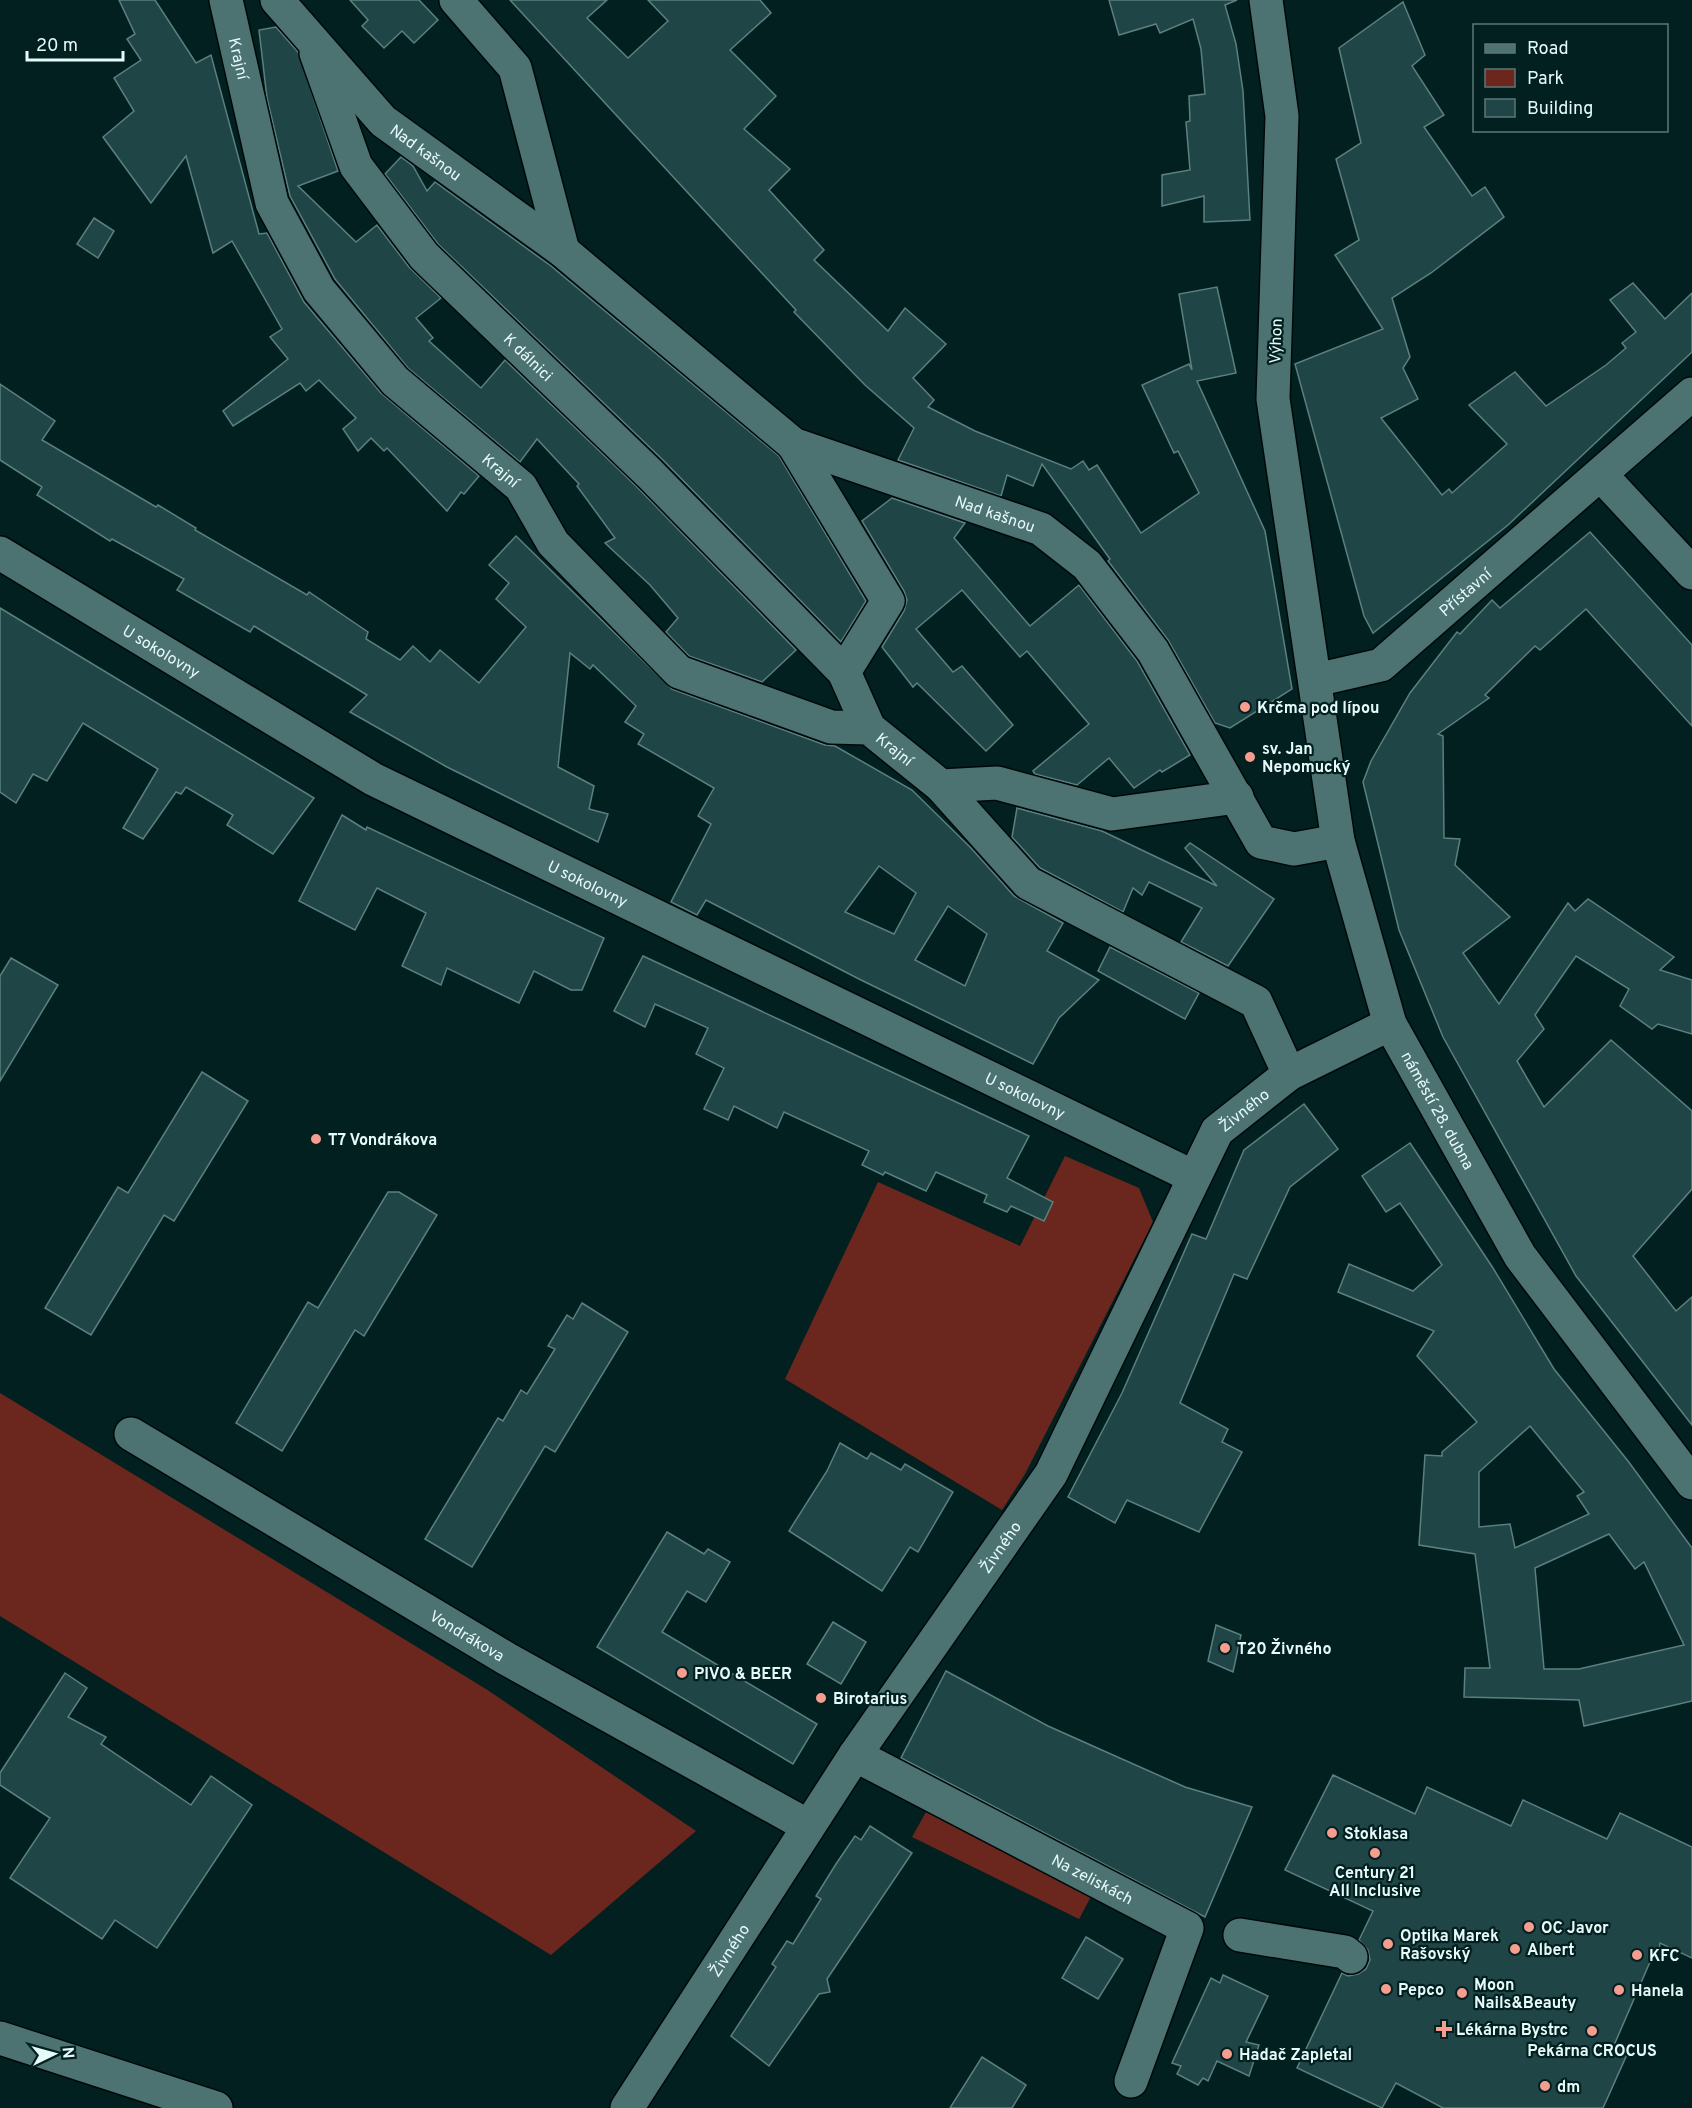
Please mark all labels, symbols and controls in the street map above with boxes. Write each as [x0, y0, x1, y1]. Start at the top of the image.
scale bar [27, 24, 123, 62]
legend [1473, 24, 1668, 132]
text: 20 m [36, 35, 78, 58]
street label: Krajní [223, 36, 252, 84]
text: Road [1527, 38, 1569, 61]
text: Park [1527, 68, 1564, 91]
text: Building [1527, 98, 1593, 121]
street label: Nad kašnou [385, 121, 465, 186]
street label: Výhon [1266, 318, 1288, 364]
street label: K dálnici [498, 330, 556, 387]
street label: Krajní [477, 450, 524, 494]
street label: Nad kašnou [952, 492, 1037, 538]
street label: Přístavní [1436, 564, 1498, 622]
street label: U sokolovny [118, 622, 203, 684]
place label: Krčma pod lípou [1257, 699, 1379, 719]
marker: Krčma pod lípou [1238, 700, 1252, 714]
street label: Krajní [871, 729, 918, 773]
place label: sv. Jan Nepomucký [1262, 740, 1351, 778]
marker: sv. Jan Nepomucký [1243, 750, 1257, 764]
street label: U sokolovny [544, 857, 631, 913]
street label: náměstí 28. dubna [1395, 1048, 1478, 1174]
street label: U sokolovny [981, 1069, 1068, 1125]
street label: Živného [1214, 1085, 1274, 1138]
place label: T7 Vondrákova [328, 1131, 437, 1151]
marker: T7 Vondrákova [309, 1132, 323, 1146]
street label: Živného [975, 1518, 1027, 1578]
street label: Vondrákova [425, 1607, 507, 1667]
place label: T20 Živného [1237, 1638, 1332, 1660]
marker: T20 Živného [1218, 1641, 1232, 1655]
place label: PIVO & BEER [694, 1665, 792, 1685]
marker: PIVO & BEER [675, 1666, 689, 1680]
place label: Birotarius [833, 1690, 908, 1710]
marker: Birotarius [814, 1691, 828, 1705]
place label: Stoklasa [1344, 1825, 1408, 1845]
marker: Stoklasa [1325, 1826, 1339, 1840]
marker: Century 21 All Inclusive [1368, 1846, 1382, 1860]
street label: Na zeliskách [1048, 1851, 1136, 1910]
place label: Century 21 All Inclusive [1329, 1864, 1421, 1902]
place label: OC Javor [1541, 1919, 1609, 1939]
marker: OC Javor [1522, 1920, 1536, 1934]
street label: Živného [705, 1921, 755, 1981]
place label: Optika Marek Rašovský [1400, 1927, 1499, 1965]
marker: Optika Marek Rašovský [1381, 1937, 1395, 1951]
place label: Albert [1527, 1941, 1574, 1961]
marker: Albert [1508, 1942, 1522, 1956]
place label: KFC [1649, 1947, 1679, 1967]
marker: KFC [1630, 1948, 1644, 1962]
place label: Moon Nails&Beauty [1474, 1976, 1576, 2014]
place label: Pepco [1398, 1981, 1444, 2001]
marker: Pepco [1379, 1982, 1393, 1996]
place label: Hanela [1631, 1982, 1684, 2002]
marker: Hanela [1612, 1983, 1626, 1997]
marker: Moon Nails&Beauty [1455, 1986, 1469, 2000]
place label: Lékárna Bystrc [1456, 2021, 1568, 2041]
marker: Lékárna Bystrc [1437, 2022, 1451, 2036]
north arrow [24, 2024, 84, 2084]
marker: Pekárna CROCUS [1585, 2024, 1599, 2038]
place label: Pekárna CROCUS [1527, 2042, 1657, 2062]
text: N [56, 2046, 77, 2059]
place label: Hadač Zapletal [1239, 2046, 1352, 2066]
marker: Hadač Zapletal [1220, 2047, 1234, 2061]
place label: dm [1557, 2078, 1580, 2098]
marker: dm [1538, 2079, 1552, 2093]

